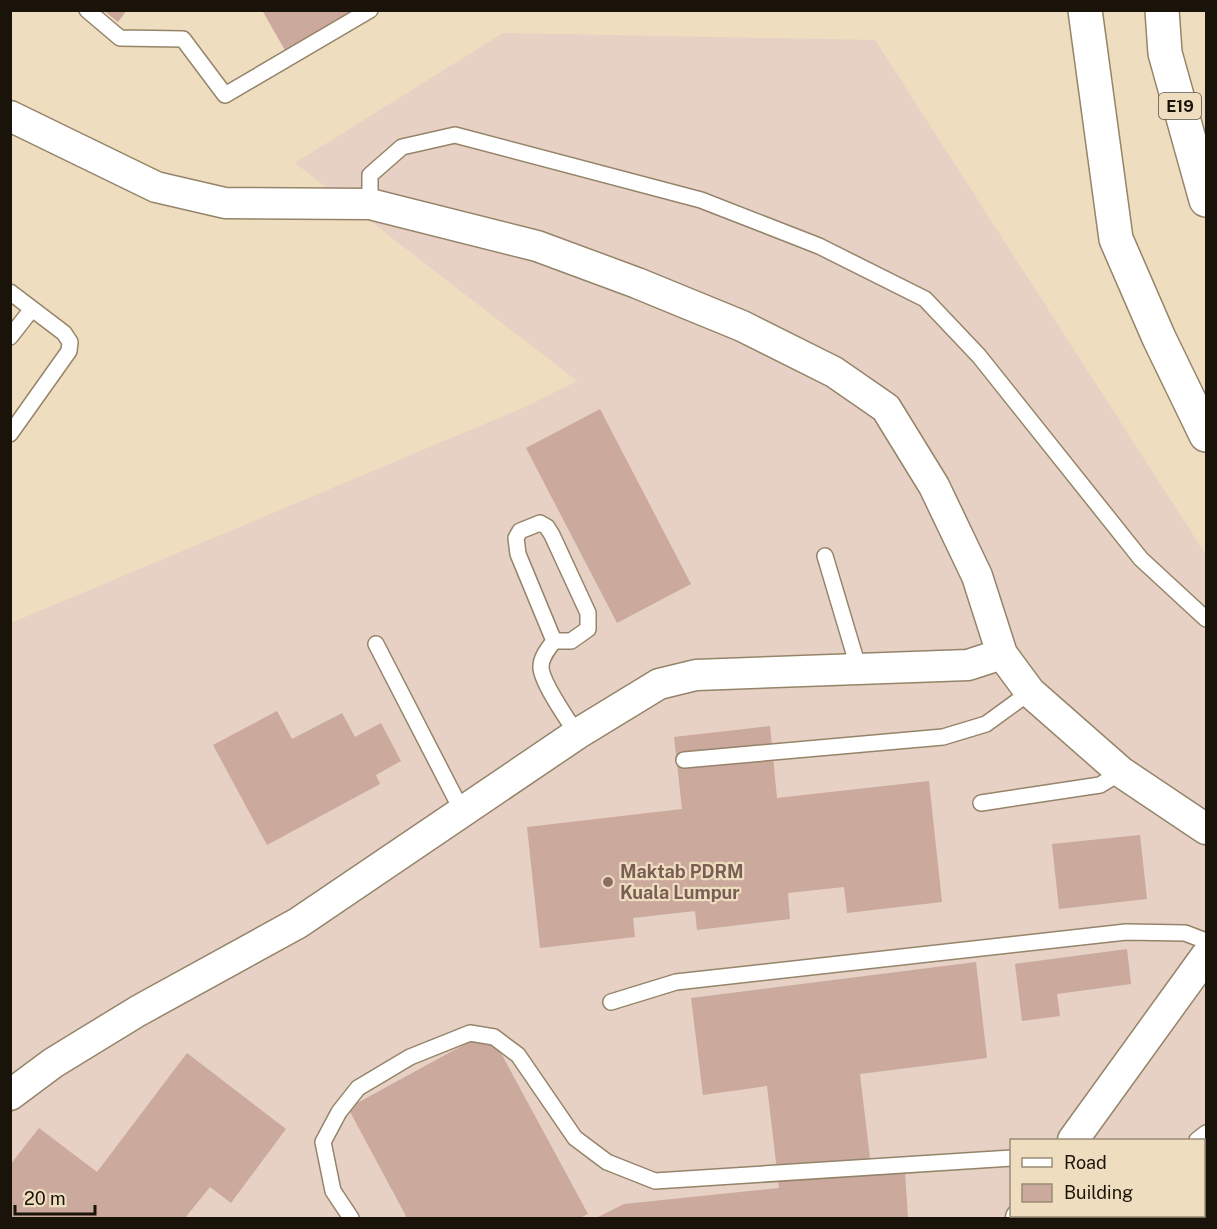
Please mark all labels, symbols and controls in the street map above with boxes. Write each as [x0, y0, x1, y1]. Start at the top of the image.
road number: E19 [1159, 93, 1201, 119]
place label: Maktab PDRM Kuala Lumpur [620, 861, 744, 903]
marker: Maktab PDRM Kuala Lumpur [601, 875, 615, 889]
legend [1010, 1139, 1205, 1217]
text: Road [1064, 1152, 1107, 1173]
scale bar [15, 1178, 94, 1216]
text: Building [1064, 1182, 1133, 1203]
text: 20 m [24, 1188, 66, 1209]

